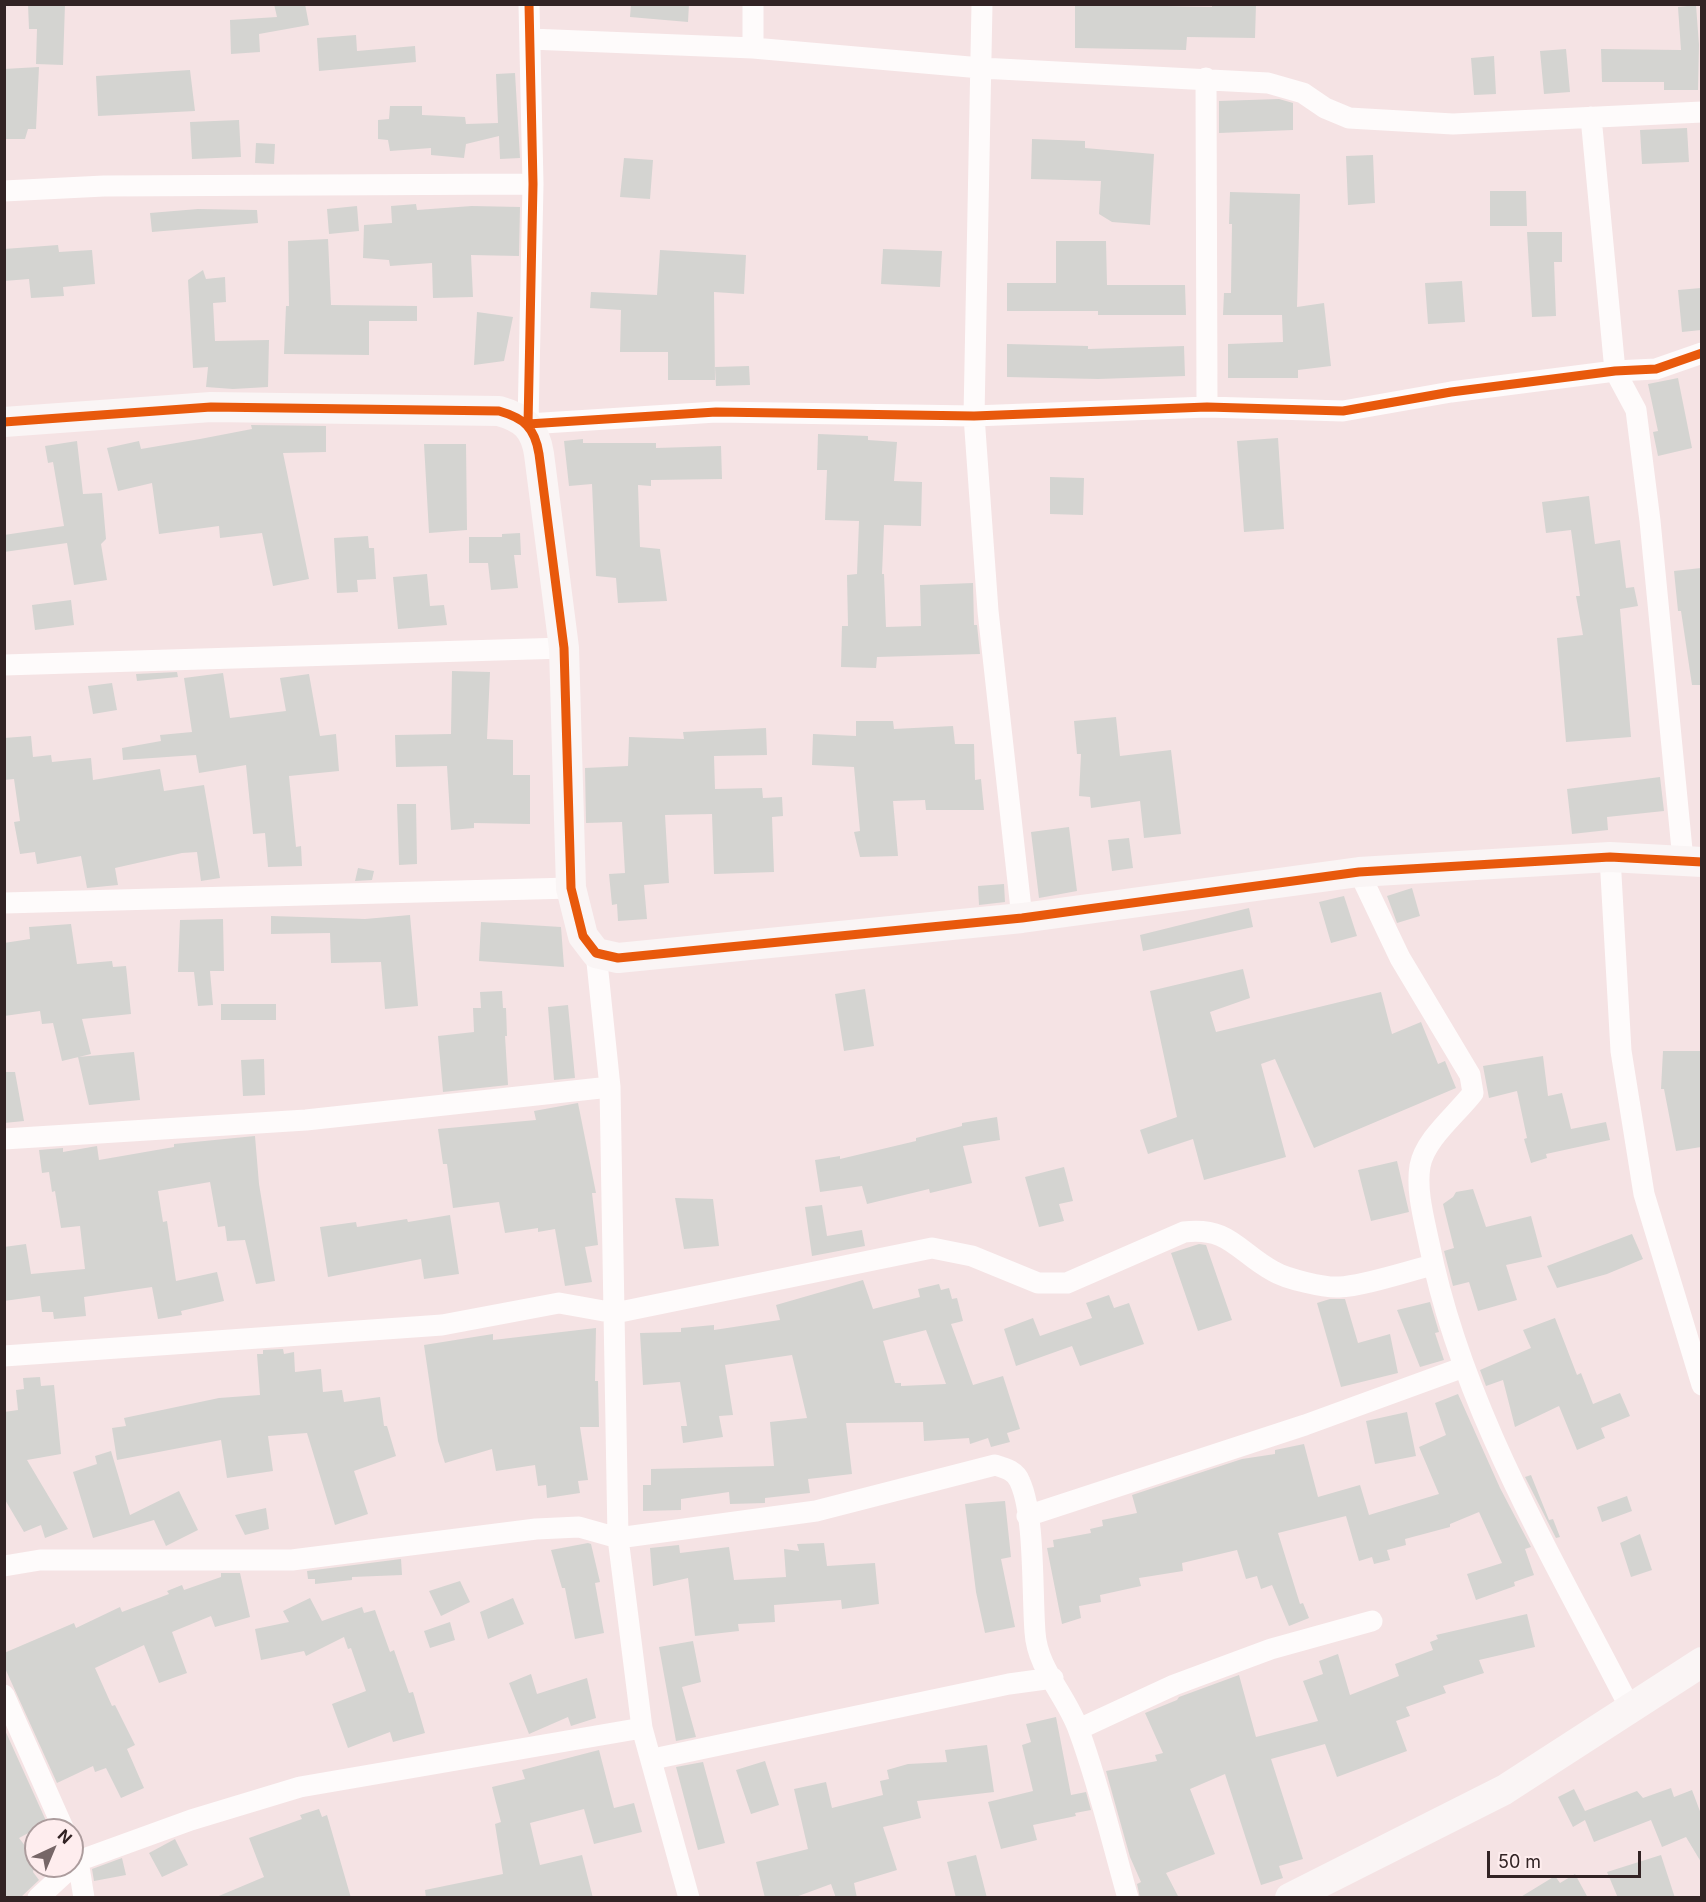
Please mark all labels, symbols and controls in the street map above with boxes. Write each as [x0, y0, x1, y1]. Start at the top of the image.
north arrow [24, 1818, 84, 1878]
text: N [54, 1825, 76, 1848]
scale bar [1490, 1839, 1644, 1877]
text: 50 m [1498, 1851, 1541, 1872]

